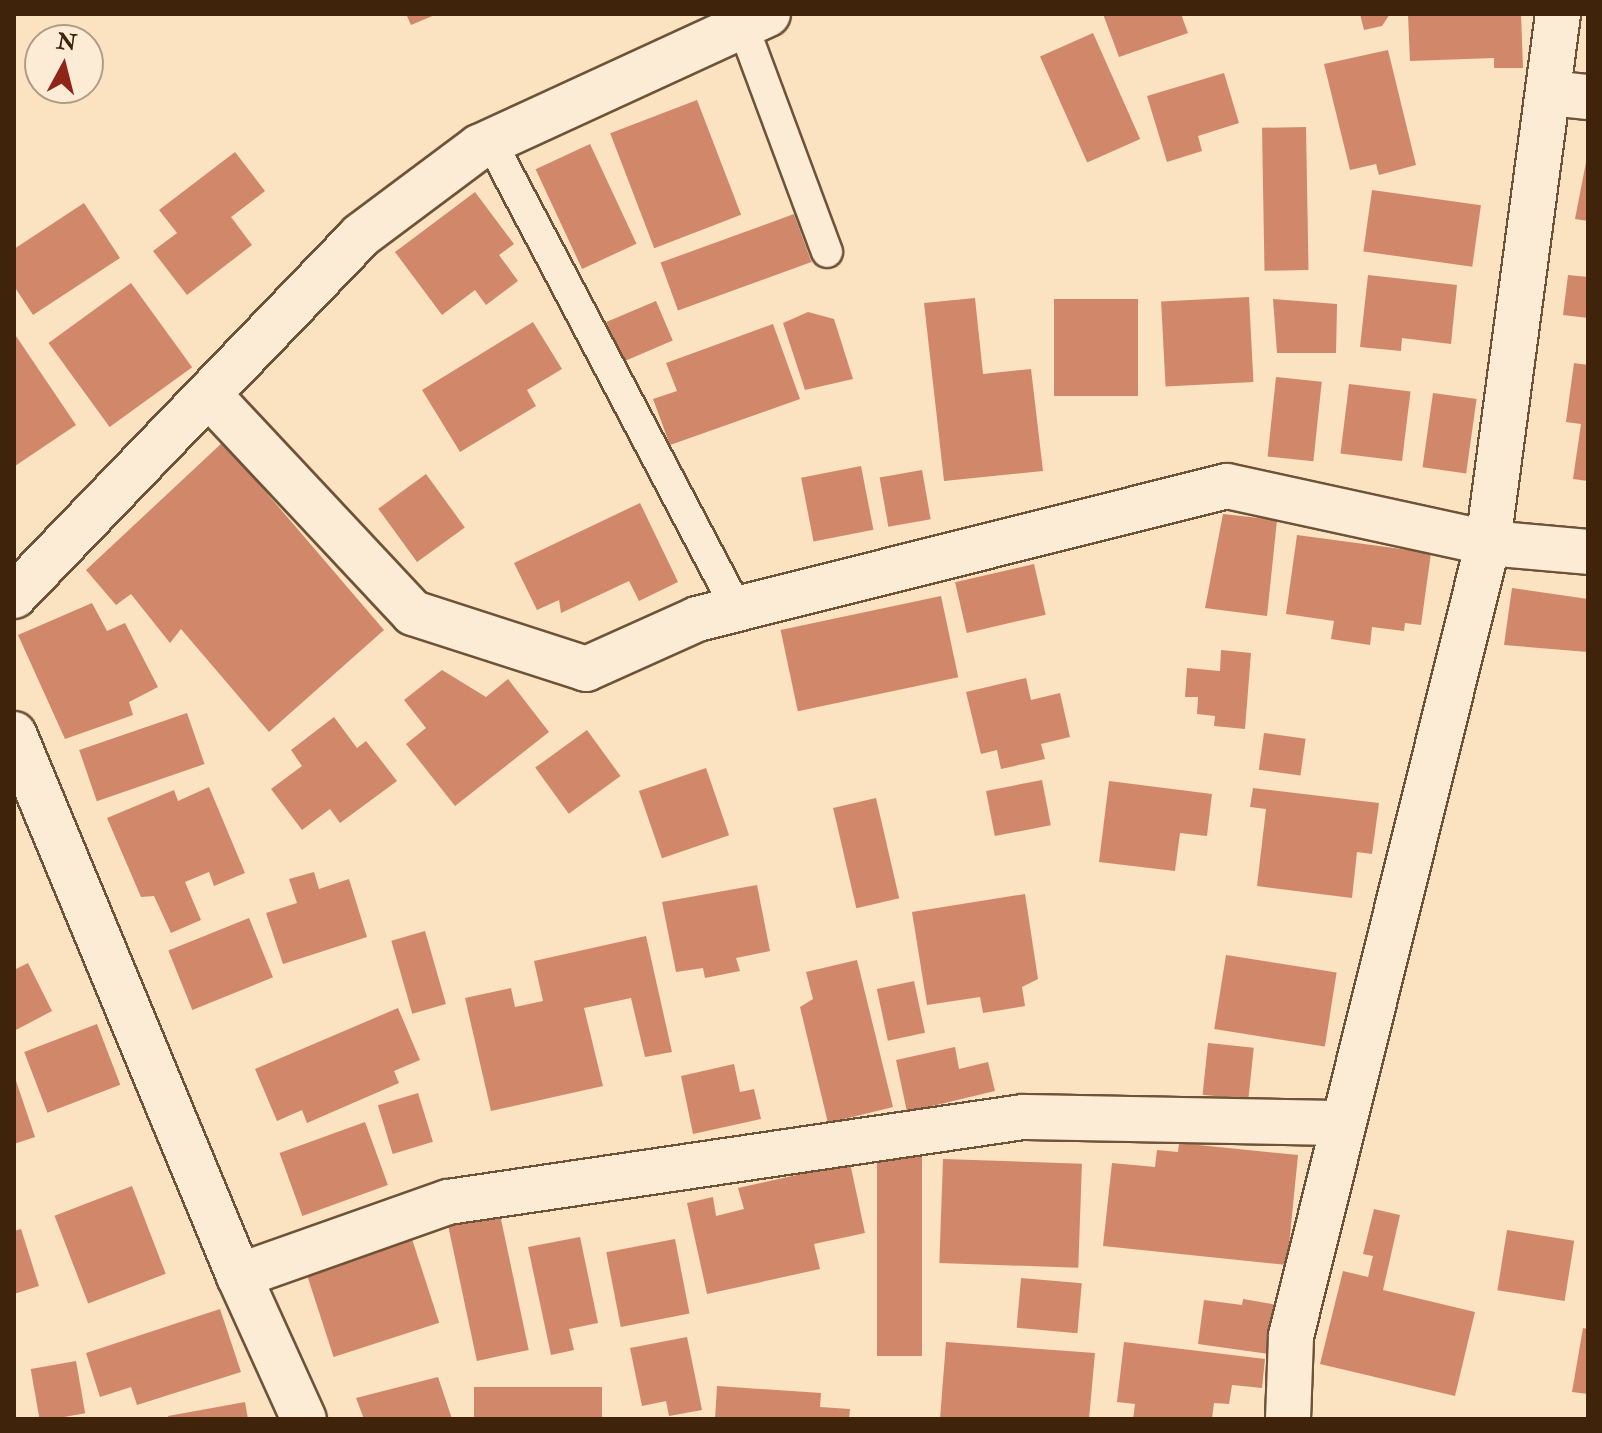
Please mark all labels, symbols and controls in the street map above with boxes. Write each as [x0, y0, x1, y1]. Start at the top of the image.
north arrow [24, 24, 104, 104]
text: N [55, 27, 78, 57]

